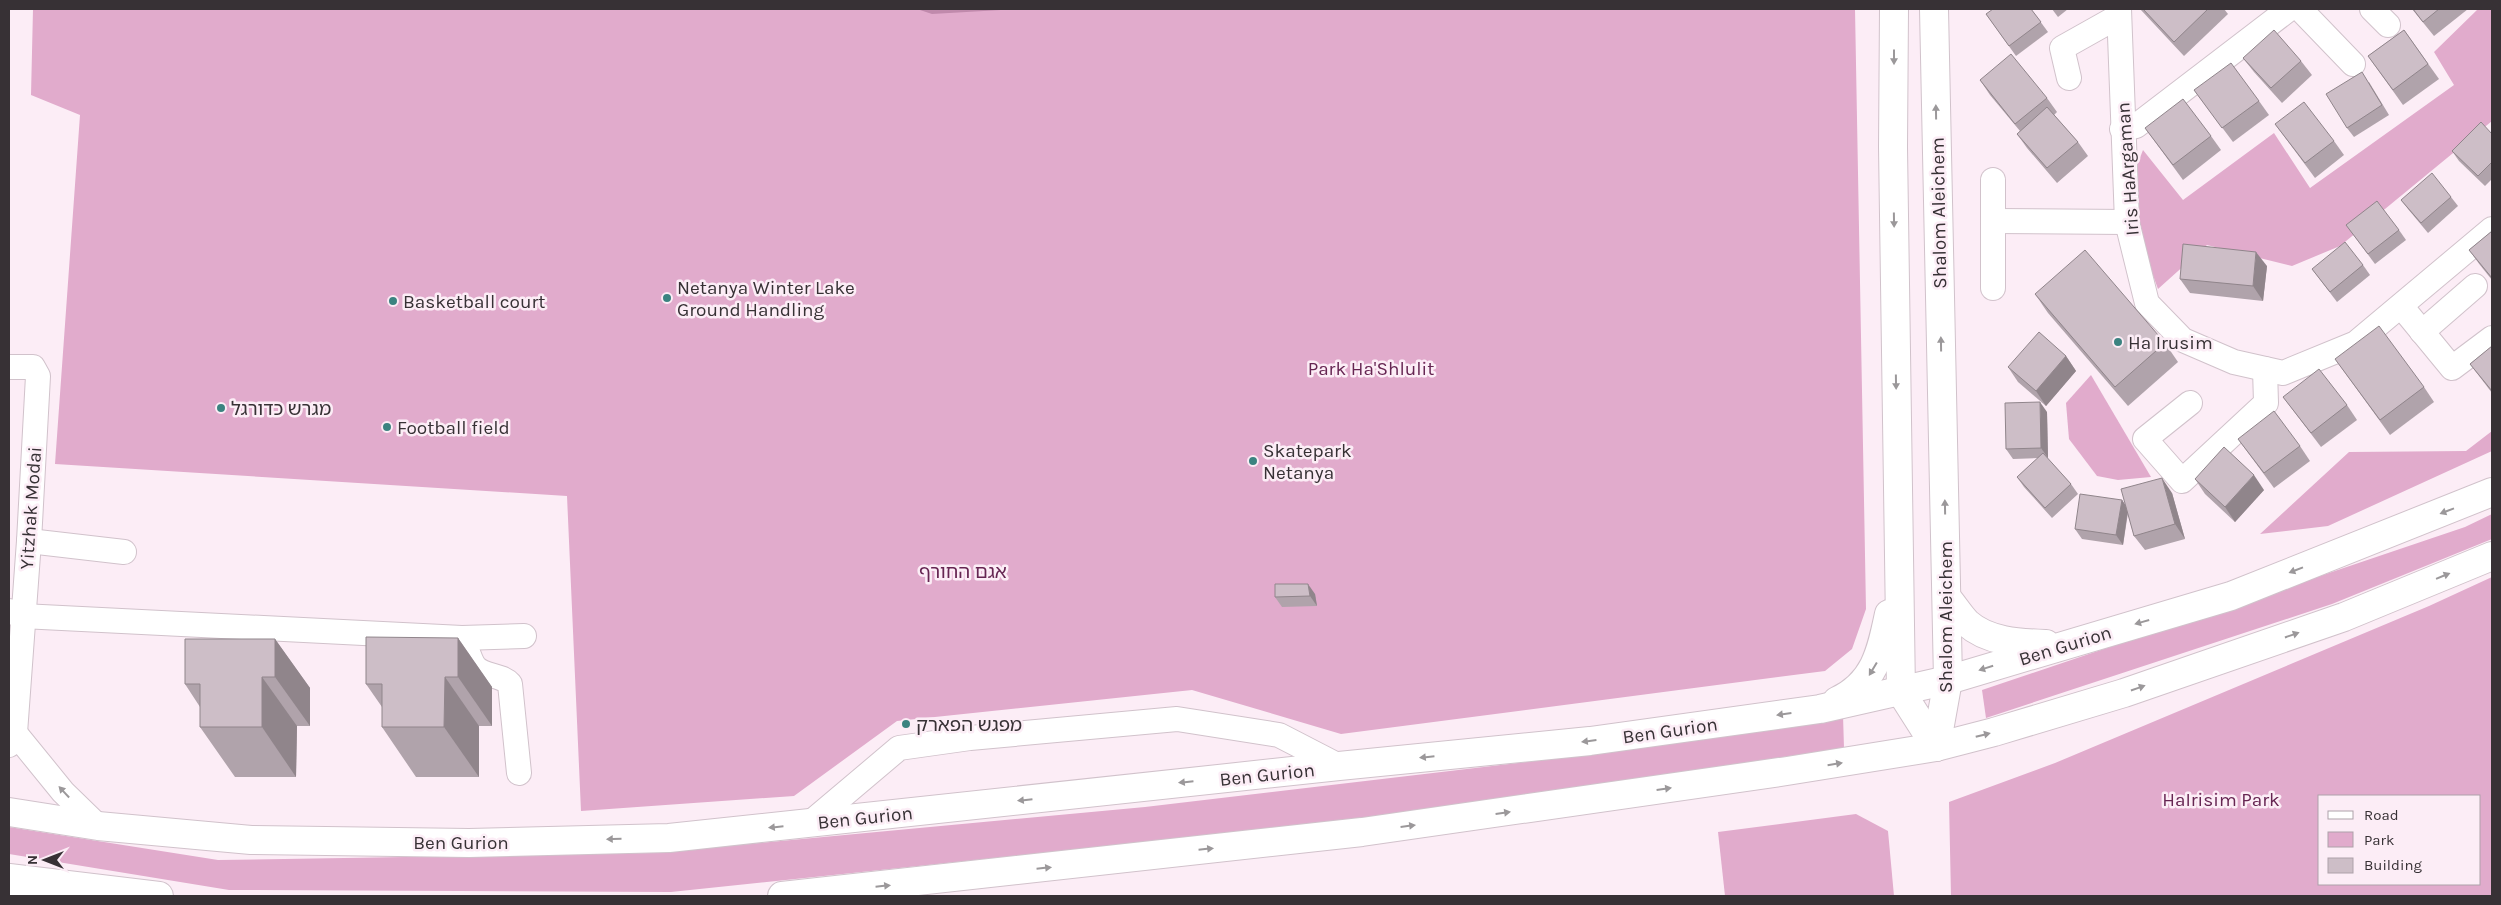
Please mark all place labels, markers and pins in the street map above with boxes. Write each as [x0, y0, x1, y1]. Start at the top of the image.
place label: Netanya Winter Lake Ground Handling [677, 277, 855, 321]
place label: Basketball court [403, 291, 545, 313]
marker: Netanya Winter Lake Ground Handling [661, 292, 673, 304]
marker: Basketball court [387, 295, 399, 307]
place label: Ha Irusim [2128, 332, 2213, 354]
marker: Ha Irusim [2112, 336, 2124, 348]
place label: מגרש כדורגל [231, 398, 331, 420]
marker: מגרש כדורגל [215, 402, 227, 414]
place label: Football field [397, 417, 510, 439]
marker: Football field [381, 421, 393, 433]
place label: Skatepark Netanya [1263, 440, 1352, 484]
marker: Skatepark Netanya [1247, 455, 1259, 467]
place label: מפגש הפארק [916, 714, 1022, 736]
marker: מפגש הפארק [900, 718, 912, 730]

